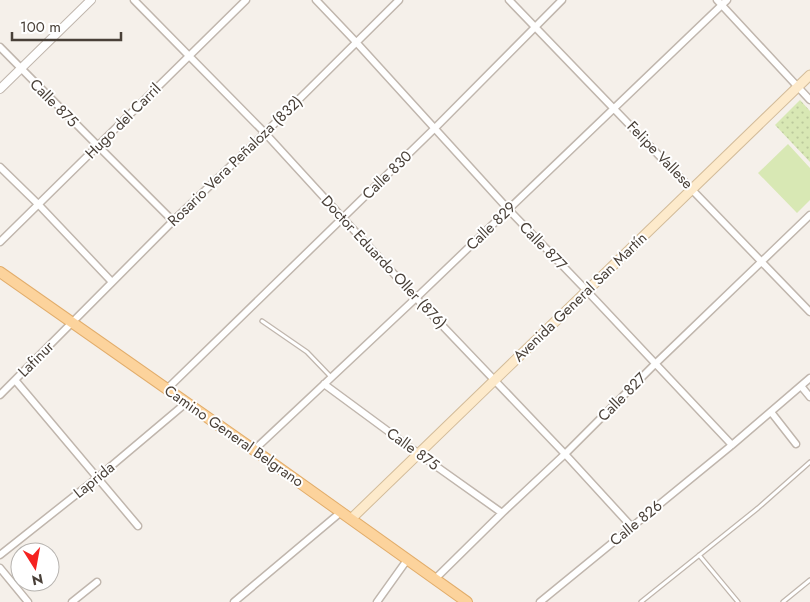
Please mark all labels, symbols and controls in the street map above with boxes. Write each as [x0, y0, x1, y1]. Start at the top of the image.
scale bar [12, 10, 121, 42]
text: 100 m [20, 16, 61, 38]
street label: Calle 875 [25, 74, 83, 132]
street label: Hugo del Carril [80, 78, 166, 164]
street label: Rosario Vera Peñaloza (832) [163, 91, 307, 231]
street label: Felipe Vallese [622, 116, 698, 194]
street label: Calle 830 [357, 146, 417, 204]
street label: Doctor Eduardo Oller (876) [316, 190, 452, 334]
street label: Calle 829 [461, 197, 521, 255]
street label: Calle 877 [514, 217, 572, 275]
street label: Avenida General San Martín [508, 227, 652, 367]
street label: Lafinur [13, 335, 60, 382]
street label: Calle 827 [593, 367, 652, 426]
street label: Camino General Belgrano [160, 380, 308, 492]
street label: Calle 875 [382, 422, 444, 476]
street label: Laprida [69, 457, 119, 503]
street label: Calle 826 [605, 495, 667, 551]
north arrow [10, 542, 60, 592]
text: N [30, 569, 45, 591]

